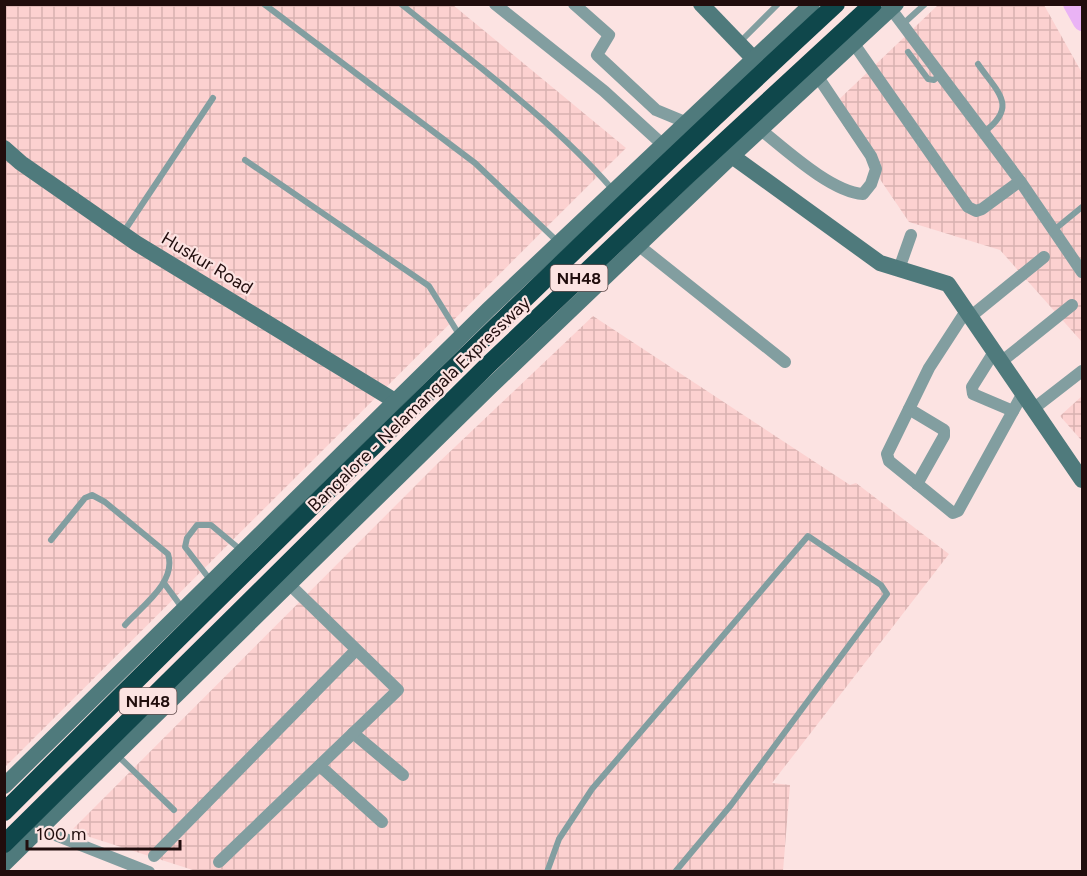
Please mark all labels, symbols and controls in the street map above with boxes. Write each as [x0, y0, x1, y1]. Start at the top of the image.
street label: Huskur Road [157, 227, 257, 299]
road number: NH48 [550, 265, 608, 291]
street label: Bangalore - Nelamangala Expressway [303, 291, 535, 516]
road number: NH48 [120, 688, 176, 714]
scale bar [27, 813, 180, 851]
text: 100 m [36, 823, 86, 845]

